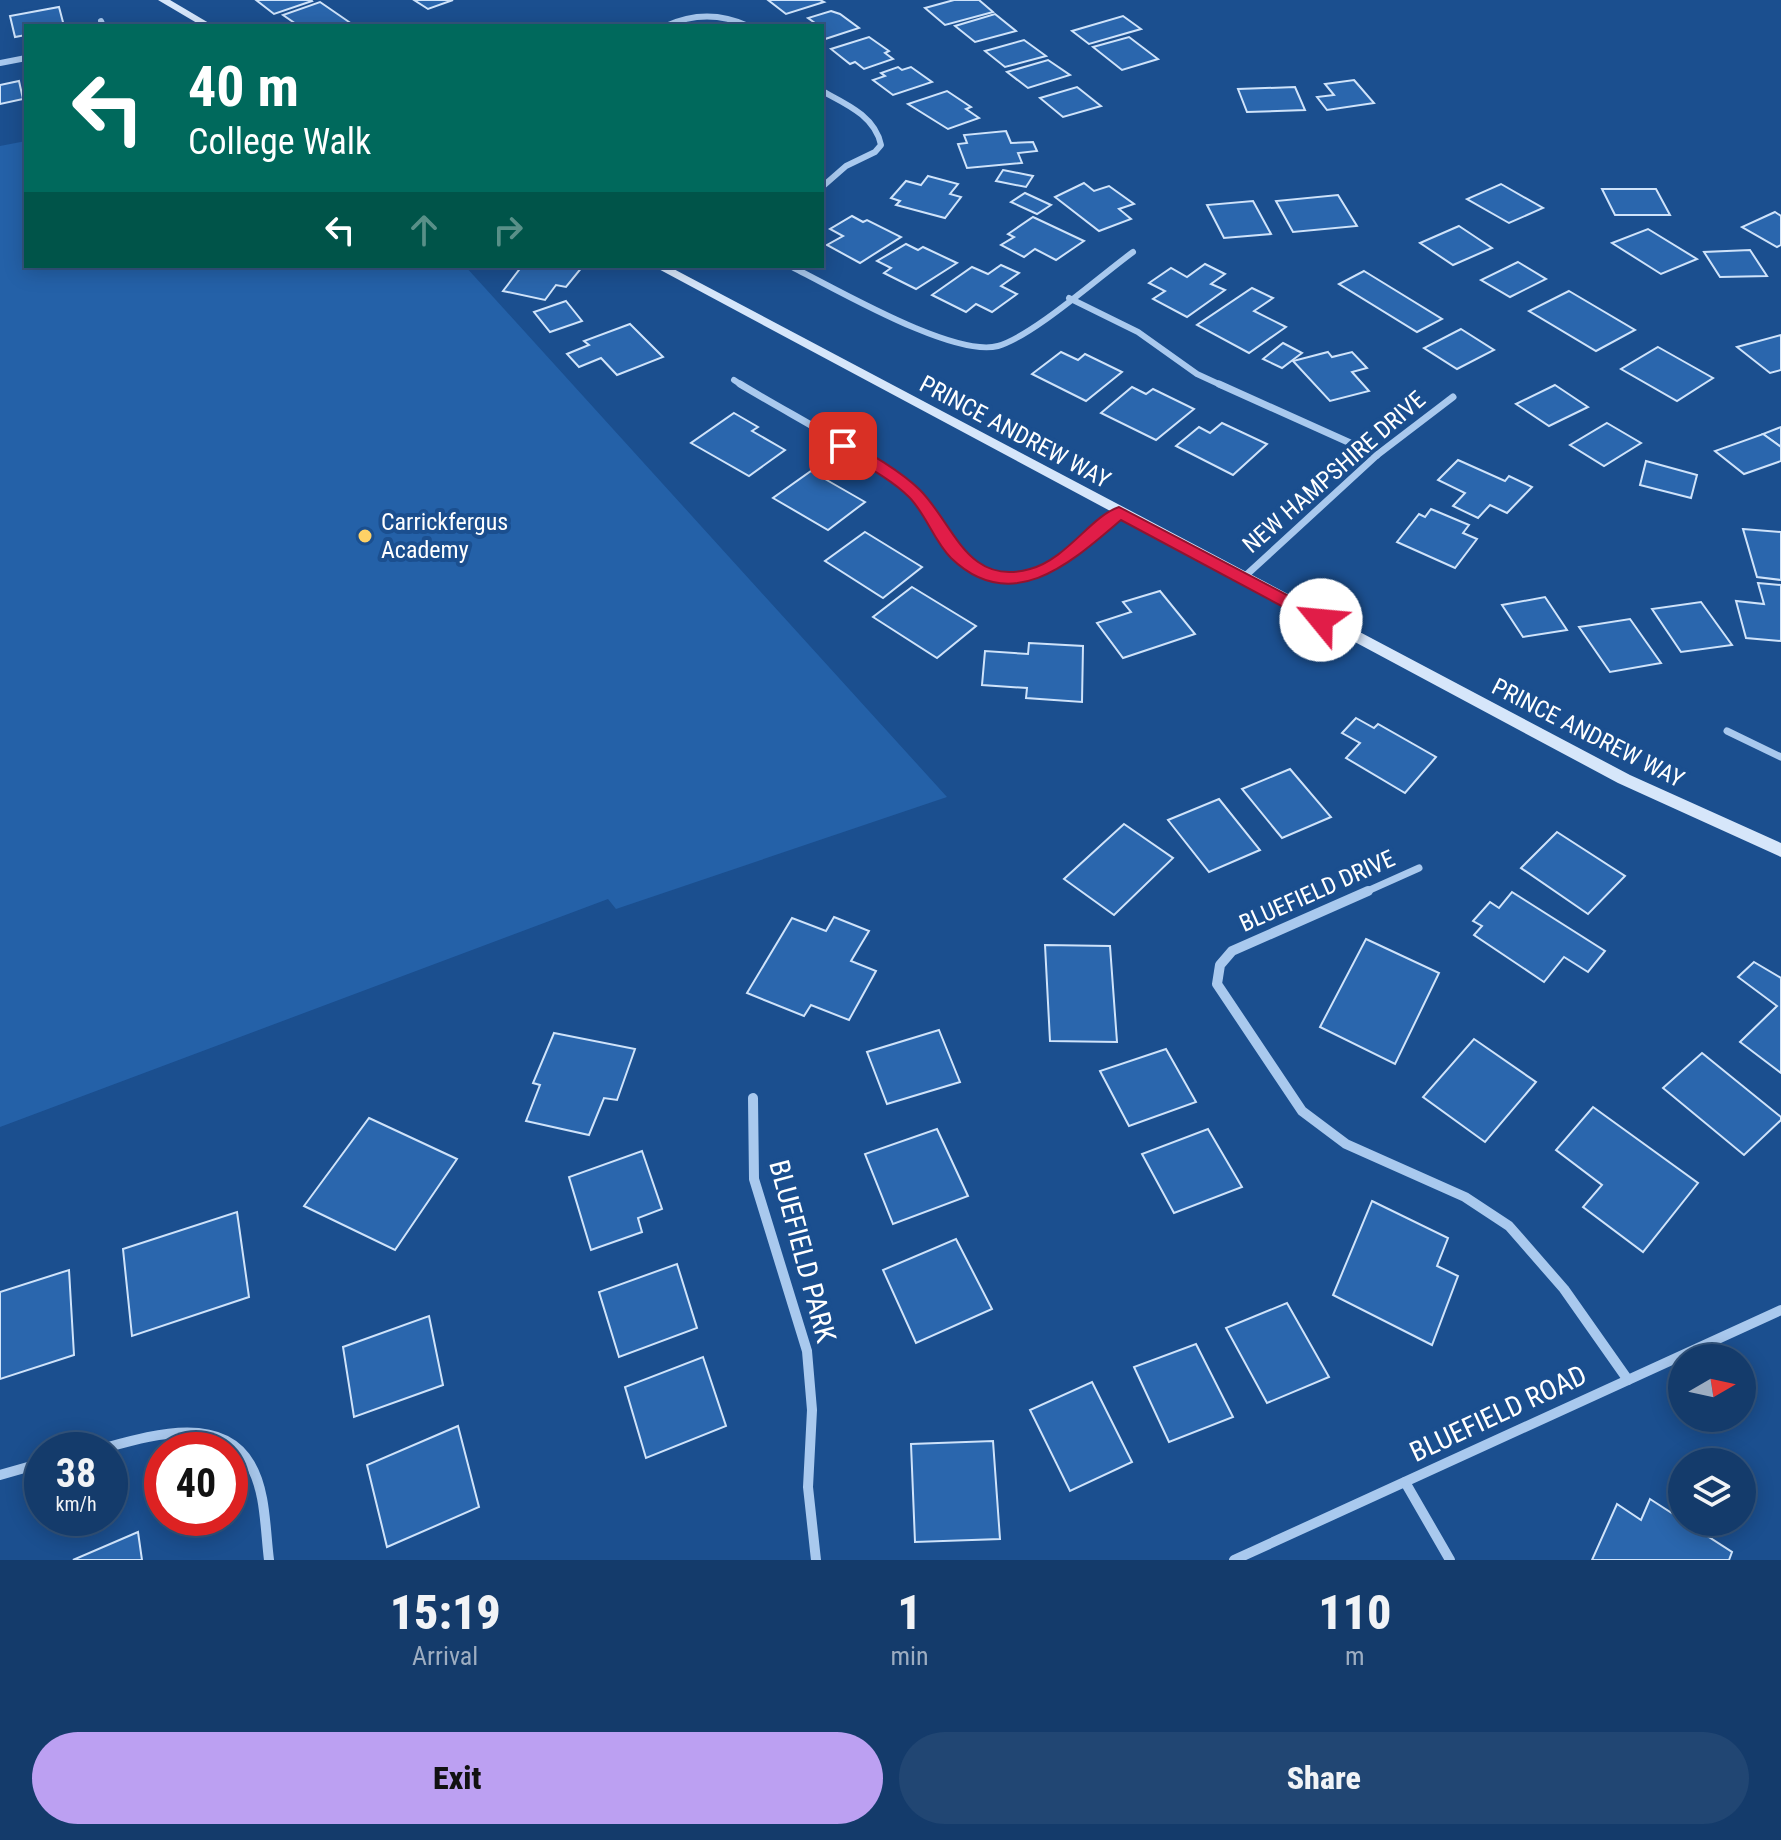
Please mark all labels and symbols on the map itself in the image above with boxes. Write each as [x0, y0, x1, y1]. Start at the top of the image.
street label: PRINCE ANDREW WAY [915, 370, 1115, 494]
street label: NEW HAMPSHIRE DRIVE [1237, 385, 1431, 559]
pin [809, 412, 877, 480]
place label: Carrickfergus Academy [381, 508, 508, 564]
marker: Carrickfergus Academy [356, 527, 374, 545]
position arrow [1279, 578, 1363, 662]
street label: PRINCE ANDREW WAY [1487, 672, 1689, 794]
street label: BLUEFIELD DRIVE [1235, 844, 1399, 938]
street label: BLUEFIELD PARK [762, 1156, 843, 1347]
north arrow [1668, 1344, 1756, 1432]
street label: BLUEFIELD ROAD [1405, 1358, 1592, 1469]
speed limit sign: 40 [144, 1432, 248, 1536]

